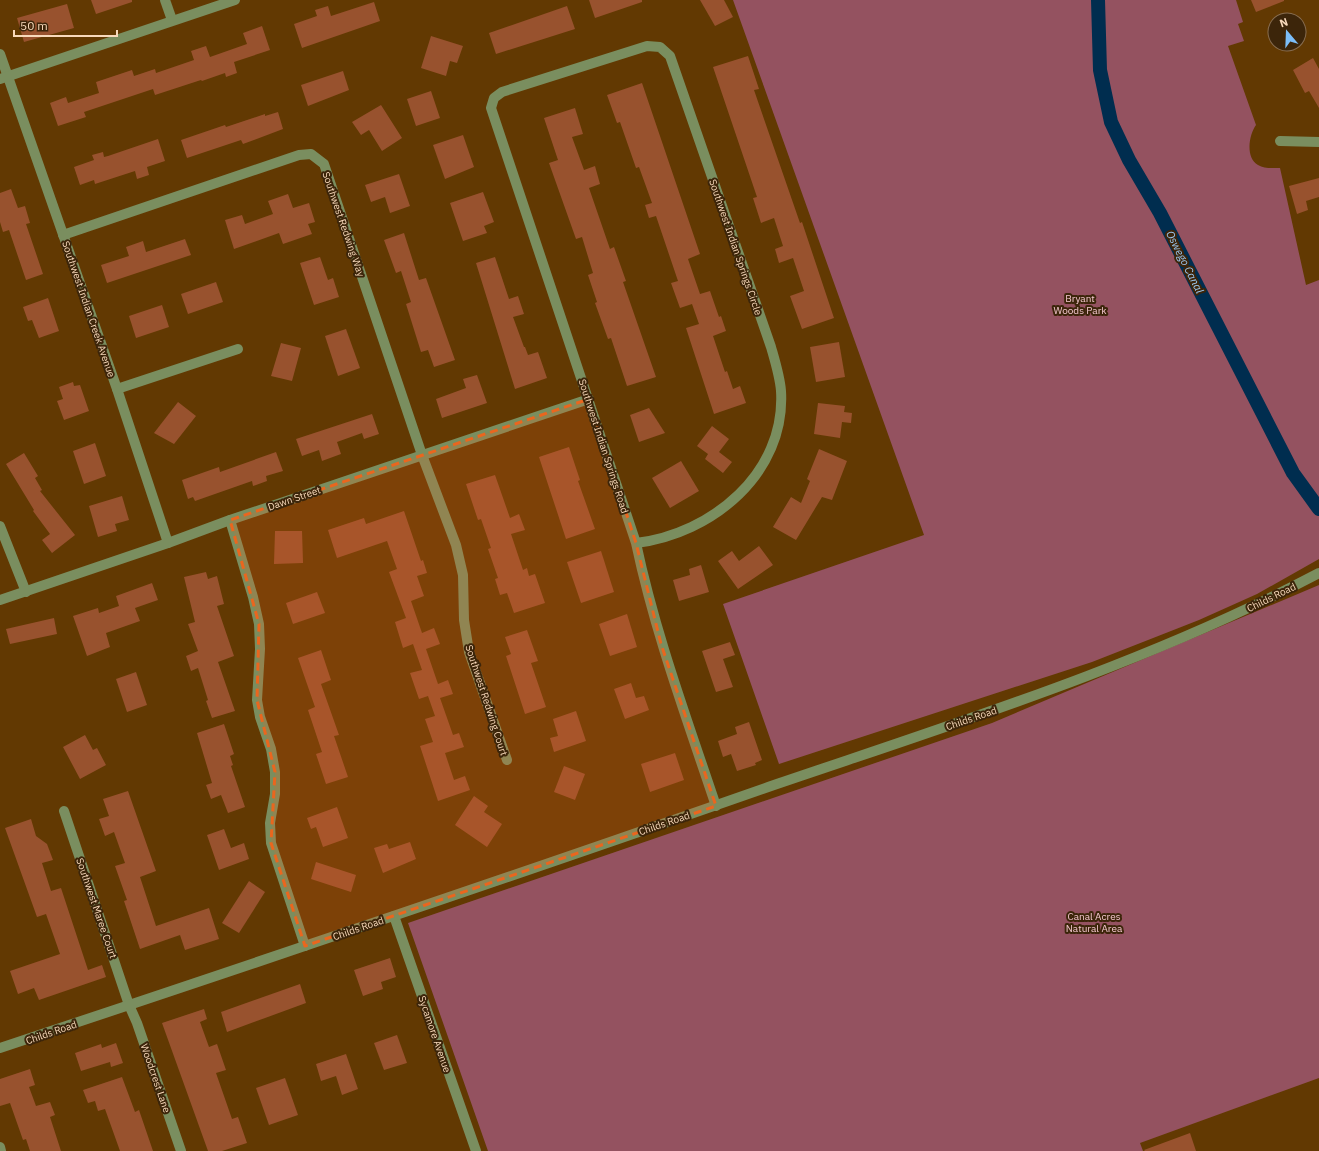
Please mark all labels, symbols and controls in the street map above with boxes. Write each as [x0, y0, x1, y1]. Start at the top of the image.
scale bar [14, 12, 117, 38]
north arrow [1267, 12, 1307, 52]
text: N [1278, 15, 1290, 30]
text: 50 m [20, 18, 48, 33]
street label: Southwest Redwing Way [319, 170, 368, 278]
street label: Southwest Indian Springs Circle [706, 177, 765, 317]
water label: Oswego Canal [1163, 228, 1207, 296]
street label: Southwest Indian Creek Avenue [59, 239, 118, 379]
park label: Bryant Woods Park [1053, 292, 1107, 317]
street label: Southwest Indian Springs Road [576, 377, 631, 515]
street label: Dawn Street [266, 483, 323, 514]
street label: Childs Road [1244, 580, 1298, 615]
street label: Southwest Redwing Court [462, 643, 511, 758]
street label: Childs Road [944, 704, 998, 733]
street label: Childs Road [637, 809, 691, 838]
street label: Southwest Maree Court [73, 856, 120, 960]
park label: Canal Acres Natural Area [1066, 910, 1123, 935]
street label: Childs Road [331, 914, 385, 943]
street label: Sycamore Avenue [415, 994, 454, 1075]
street label: Childs Road [24, 1018, 78, 1047]
street label: Woodcrest Lane [138, 1042, 174, 1115]

